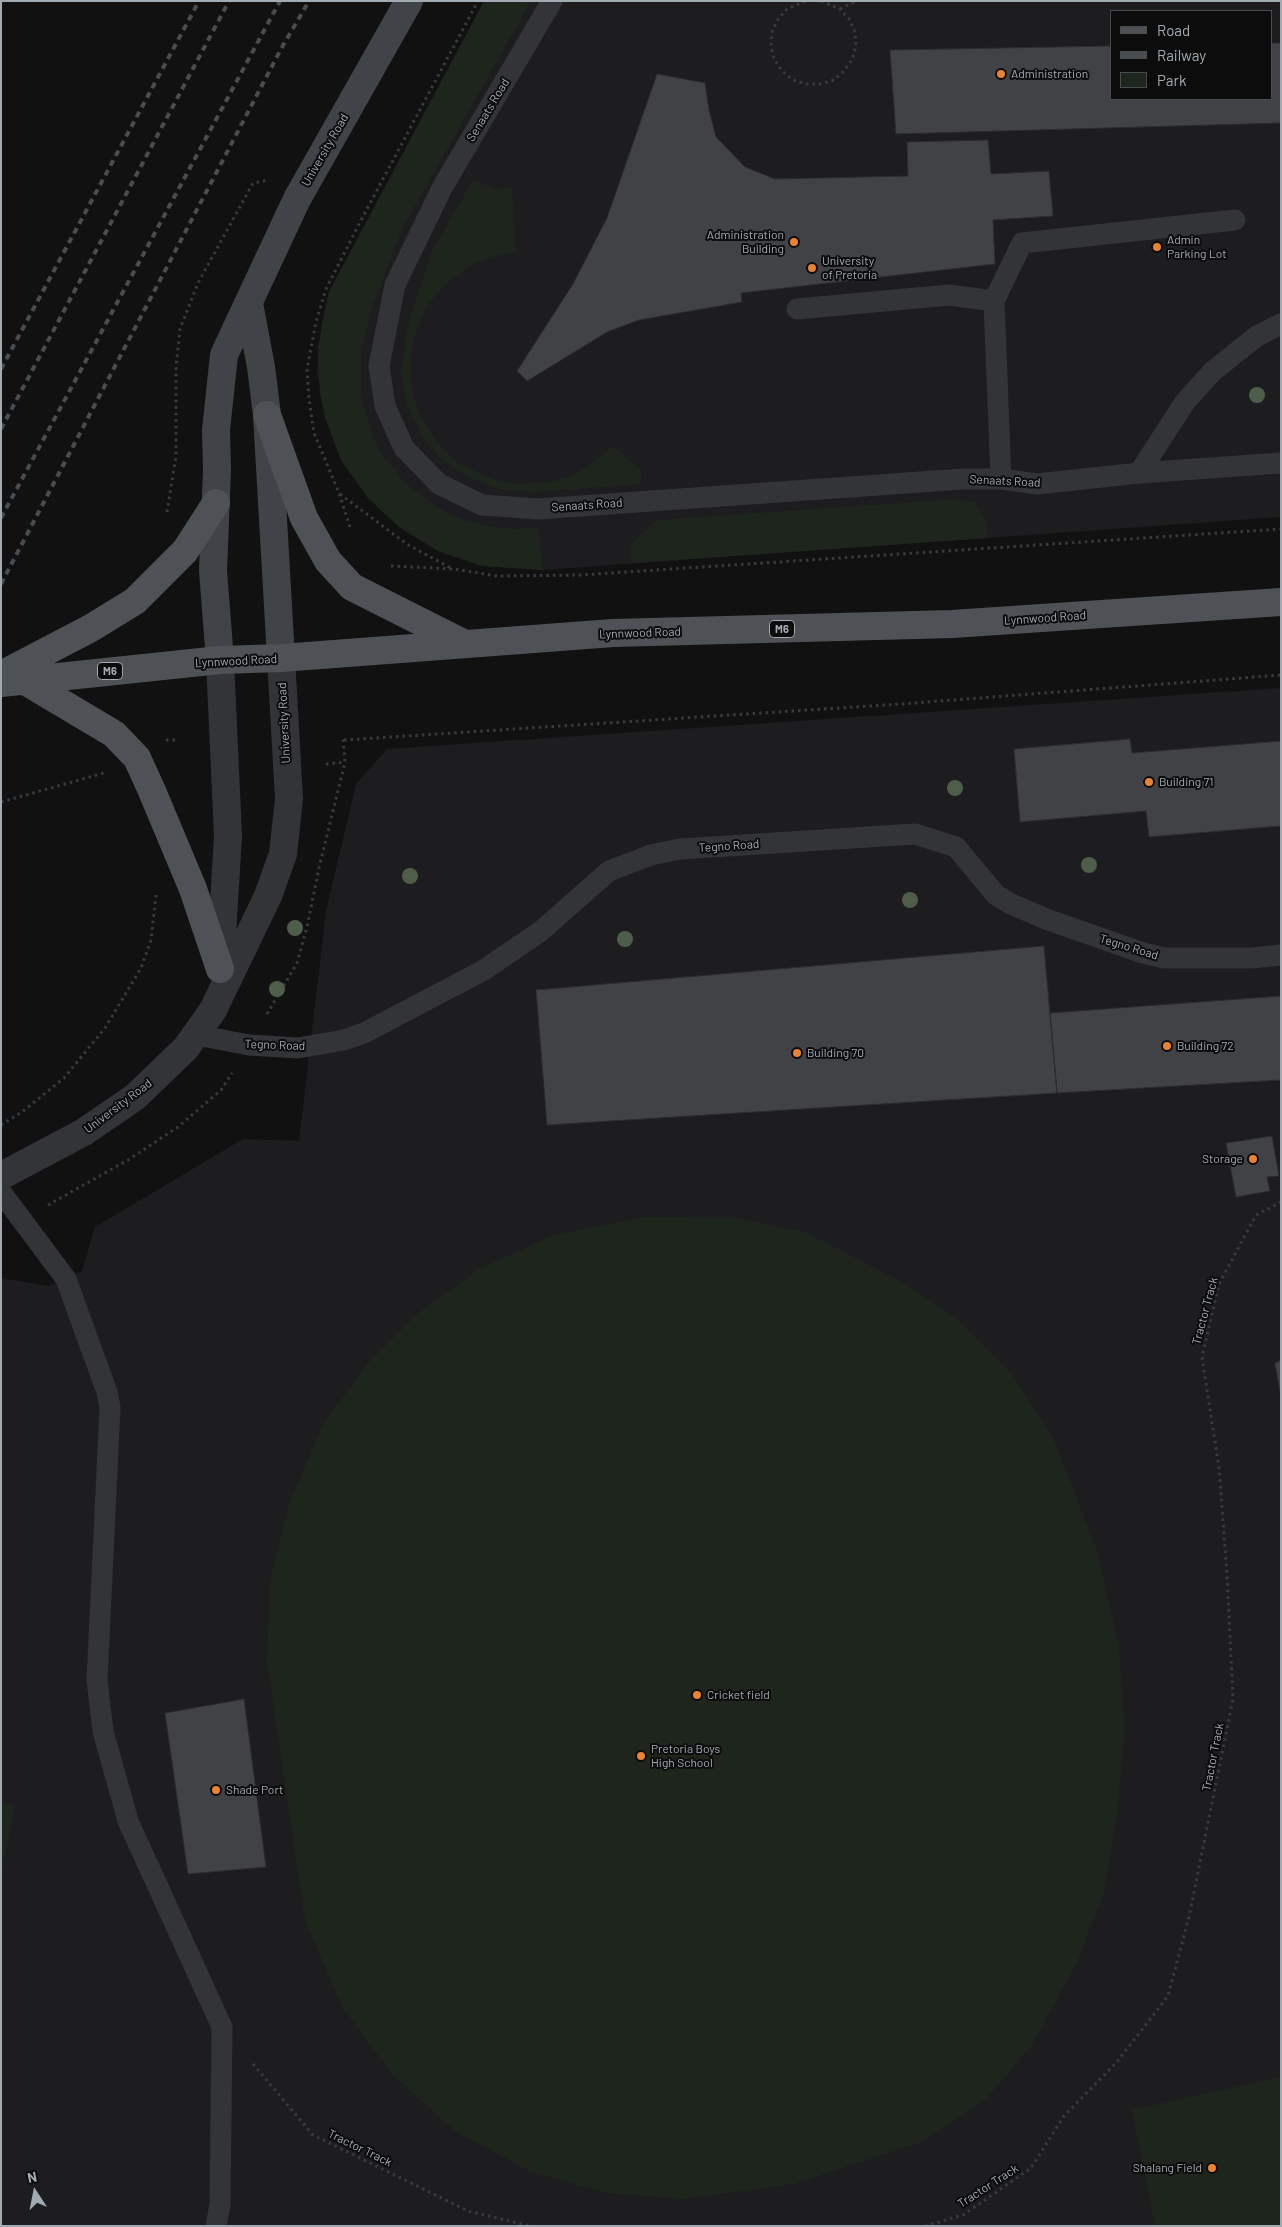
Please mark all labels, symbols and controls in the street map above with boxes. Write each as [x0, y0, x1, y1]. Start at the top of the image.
legend [1110, 10, 1272, 100]
text: Road [1157, 21, 1190, 39]
text: Railway [1157, 46, 1206, 64]
place label: Administration [1011, 67, 1088, 81]
marker: Administration [995, 68, 1007, 80]
text: Park [1157, 71, 1186, 89]
street label: Senaats Road [464, 76, 512, 144]
street label: University Road [298, 111, 352, 189]
place label: Administration Building [707, 228, 784, 256]
place label: Admin Parking Lot [1167, 233, 1227, 261]
marker: Administration Building [788, 236, 800, 248]
marker: Admin Parking Lot [1151, 241, 1163, 253]
place label: University of Pretoria [822, 254, 877, 282]
marker: University of Pretoria [806, 262, 818, 274]
street label: Senaats Road [969, 472, 1041, 490]
street label: Senaats Road [551, 495, 623, 515]
street label: Lynnwood Road [1004, 608, 1086, 628]
road number: M6 [770, 620, 794, 638]
street label: Lynnwood Road [599, 624, 681, 642]
street label: Lynnwood Road [195, 652, 277, 670]
road number: M6 [98, 662, 122, 679]
street label: University Road [275, 682, 293, 764]
place label: Building 71 [1159, 775, 1213, 789]
marker: Building 71 [1143, 776, 1155, 788]
street label: Tegno Road [698, 837, 760, 855]
street label: Tegno Road [1098, 931, 1160, 963]
street label: Tegno Road [244, 1037, 306, 1053]
place label: Building 72 [1177, 1039, 1234, 1053]
marker: Building 72 [1161, 1040, 1173, 1052]
place label: Building 70 [807, 1046, 864, 1060]
marker: Building 70 [791, 1047, 803, 1059]
street label: University Road [81, 1076, 155, 1136]
place label: Storage [1202, 1152, 1243, 1166]
marker: Storage [1247, 1153, 1259, 1165]
street label: Tractor Track [1189, 1276, 1221, 1346]
place label: Cricket field [707, 1688, 770, 1702]
marker: Cricket field [691, 1689, 703, 1701]
street label: Tractor Track [1199, 1722, 1227, 1792]
place label: Pretoria Boys High School [651, 1742, 720, 1770]
marker: Pretoria Boys High School [635, 1750, 647, 1762]
place label: Shade Port [226, 1783, 283, 1797]
marker: Shade Port [210, 1784, 222, 1796]
street label: Tractor Track [326, 2126, 394, 2170]
street label: Tractor Track [955, 2161, 1021, 2211]
place label: Shalang Field [1133, 2161, 1202, 2175]
marker: Shalang Field [1206, 2162, 1218, 2174]
north arrow [10, 2167, 60, 2217]
text: N [26, 2168, 38, 2186]

